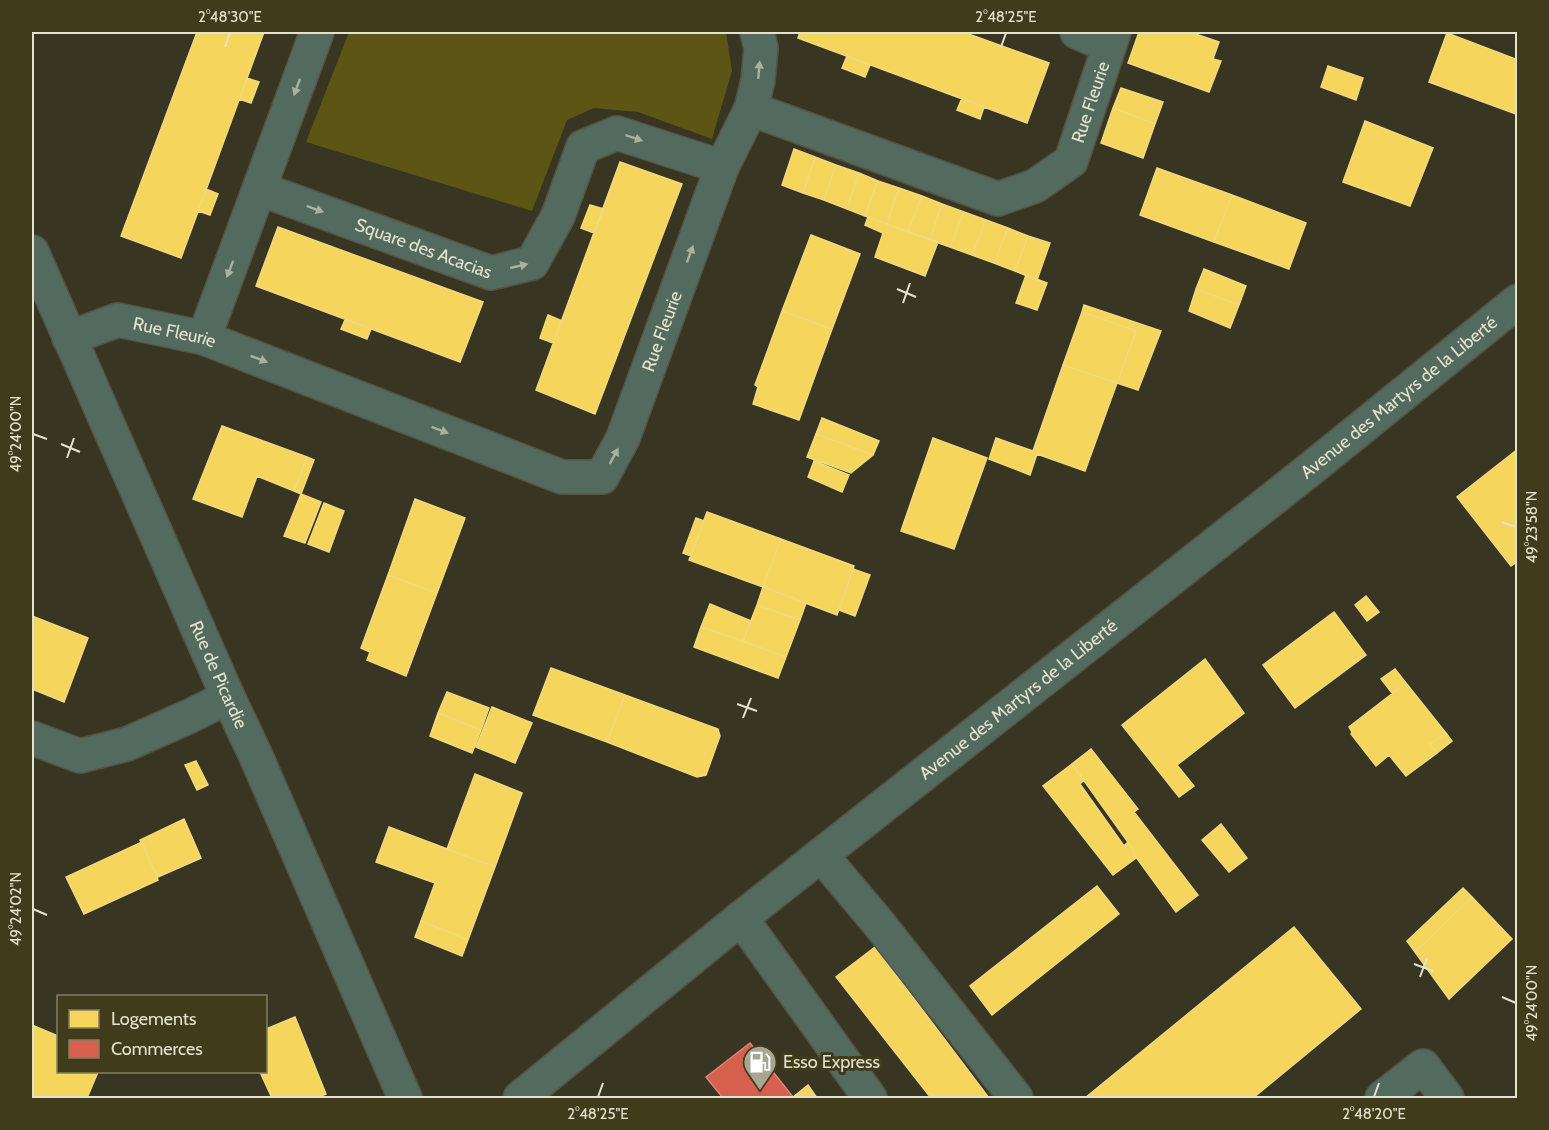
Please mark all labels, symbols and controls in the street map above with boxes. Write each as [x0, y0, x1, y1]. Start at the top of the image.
text: 2°48'30"E [198, 8, 262, 26]
text: 2°48'25"E [975, 8, 1037, 26]
street label: Rue Fleurie [1067, 59, 1114, 146]
one-way arrow [754, 61, 764, 80]
one-way arrow [292, 78, 302, 96]
one-way arrow [625, 134, 643, 144]
one-way arrow [306, 204, 324, 214]
street label: Square des Acacias [352, 214, 495, 283]
one-way arrow [686, 245, 696, 263]
one-way arrow [225, 261, 235, 279]
one-way arrow [510, 261, 528, 271]
street label: Rue Fleurie [637, 288, 687, 375]
street label: Avenue des Martyrs de la Liberté [1296, 311, 1502, 483]
street label: Rue Fleurie [131, 312, 219, 353]
one-way arrow [250, 355, 268, 364]
text: 49°24'00"N [7, 396, 25, 472]
one-way arrow [432, 425, 450, 435]
one-way arrow [608, 447, 618, 465]
text: 49°23'58"N [1523, 491, 1541, 563]
street label: Avenue des Martyrs de la Liberté [915, 615, 1122, 784]
street label: Rue de Picardie [185, 617, 252, 732]
text: 49°24'02"N [7, 872, 25, 946]
text: 49°24'00"N [1523, 965, 1541, 1041]
legend [57, 995, 267, 1073]
text: Logements [111, 1008, 196, 1030]
text: Commerces [111, 1038, 203, 1060]
fuel station icon: Esso Express [742, 1044, 778, 1091]
place label: Esso Express [783, 1051, 880, 1073]
text: 2°48'25"E [567, 1105, 629, 1123]
text: 2°48'20"E [1342, 1105, 1406, 1123]

